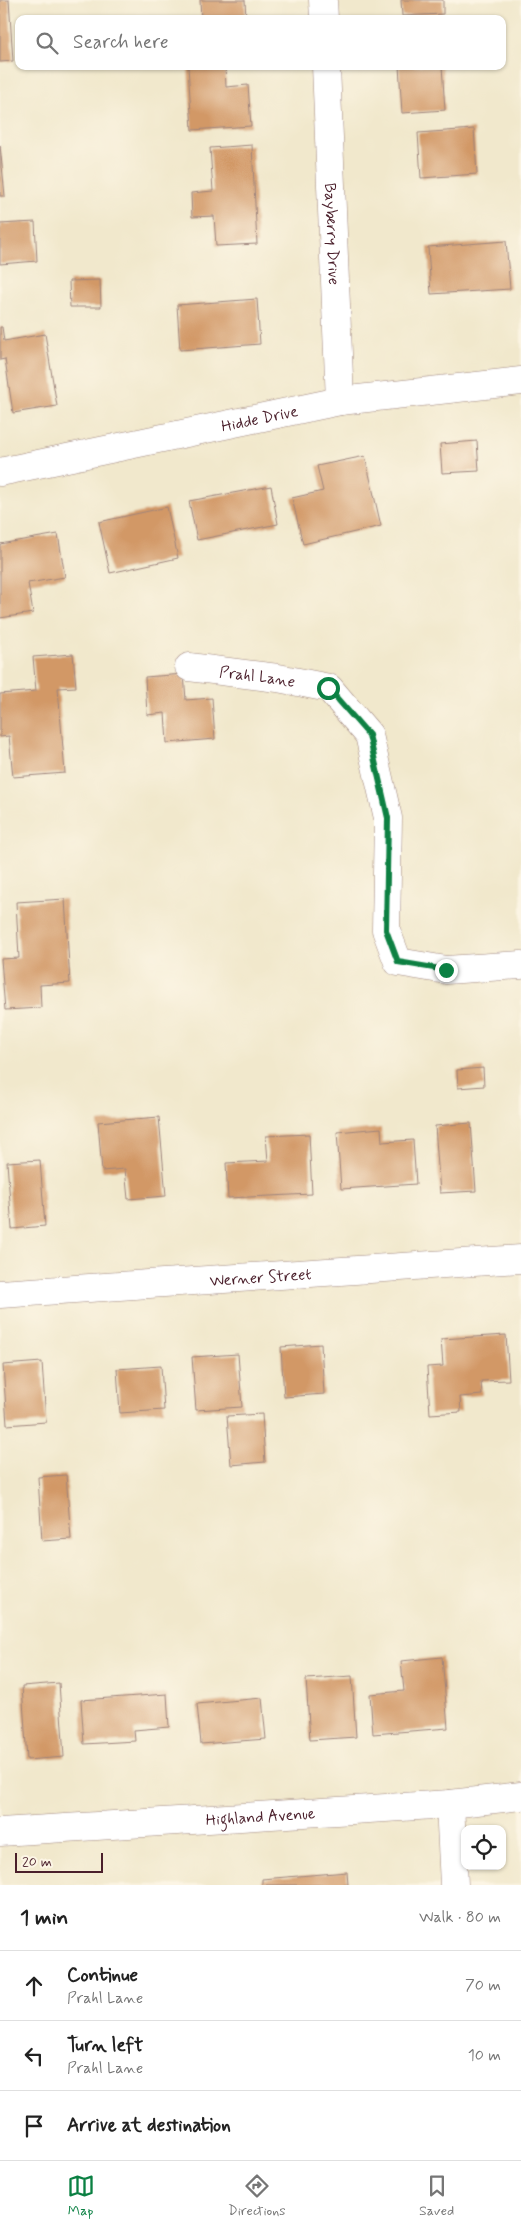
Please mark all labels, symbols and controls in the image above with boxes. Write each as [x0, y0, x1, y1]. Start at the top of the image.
search box [15, 15, 506, 70]
icon: search [33, 29, 61, 57]
text: Search here [73, 30, 169, 55]
street label: Bayberry Drive [319, 182, 344, 285]
street label: Hidde Drive [219, 401, 300, 438]
street label: Prahl Lane [218, 662, 297, 693]
route start [317, 677, 340, 700]
route end [435, 959, 458, 982]
street label: Werner Street [209, 1264, 312, 1292]
street label: Highland Avenue [205, 1803, 316, 1831]
map controls [461, 1825, 506, 1870]
button: locate [461, 1825, 506, 1870]
scale bar [15, 1850, 102, 1873]
text: 20 m [22, 1853, 52, 1871]
text: 1 min [20, 1904, 68, 1932]
text: Walk · 80 m [419, 1907, 501, 1928]
text: Continue [67, 1963, 138, 1988]
icon: ahead [20, 1972, 48, 2000]
text: 70 m [465, 1975, 501, 1996]
text: Prahl Lane [67, 1988, 143, 2009]
text: Turn left [67, 2033, 143, 2058]
icon: left [20, 2042, 48, 2070]
text: 10 m [468, 2045, 501, 2066]
text: Prahl Lane [67, 2058, 143, 2079]
icon: arrive [20, 2112, 48, 2140]
text: Arrive at destination [67, 2113, 231, 2138]
tab: Map [67, 2172, 95, 2220]
tab: Directions [228, 2172, 286, 2220]
tab: Saved [419, 2172, 454, 2220]

